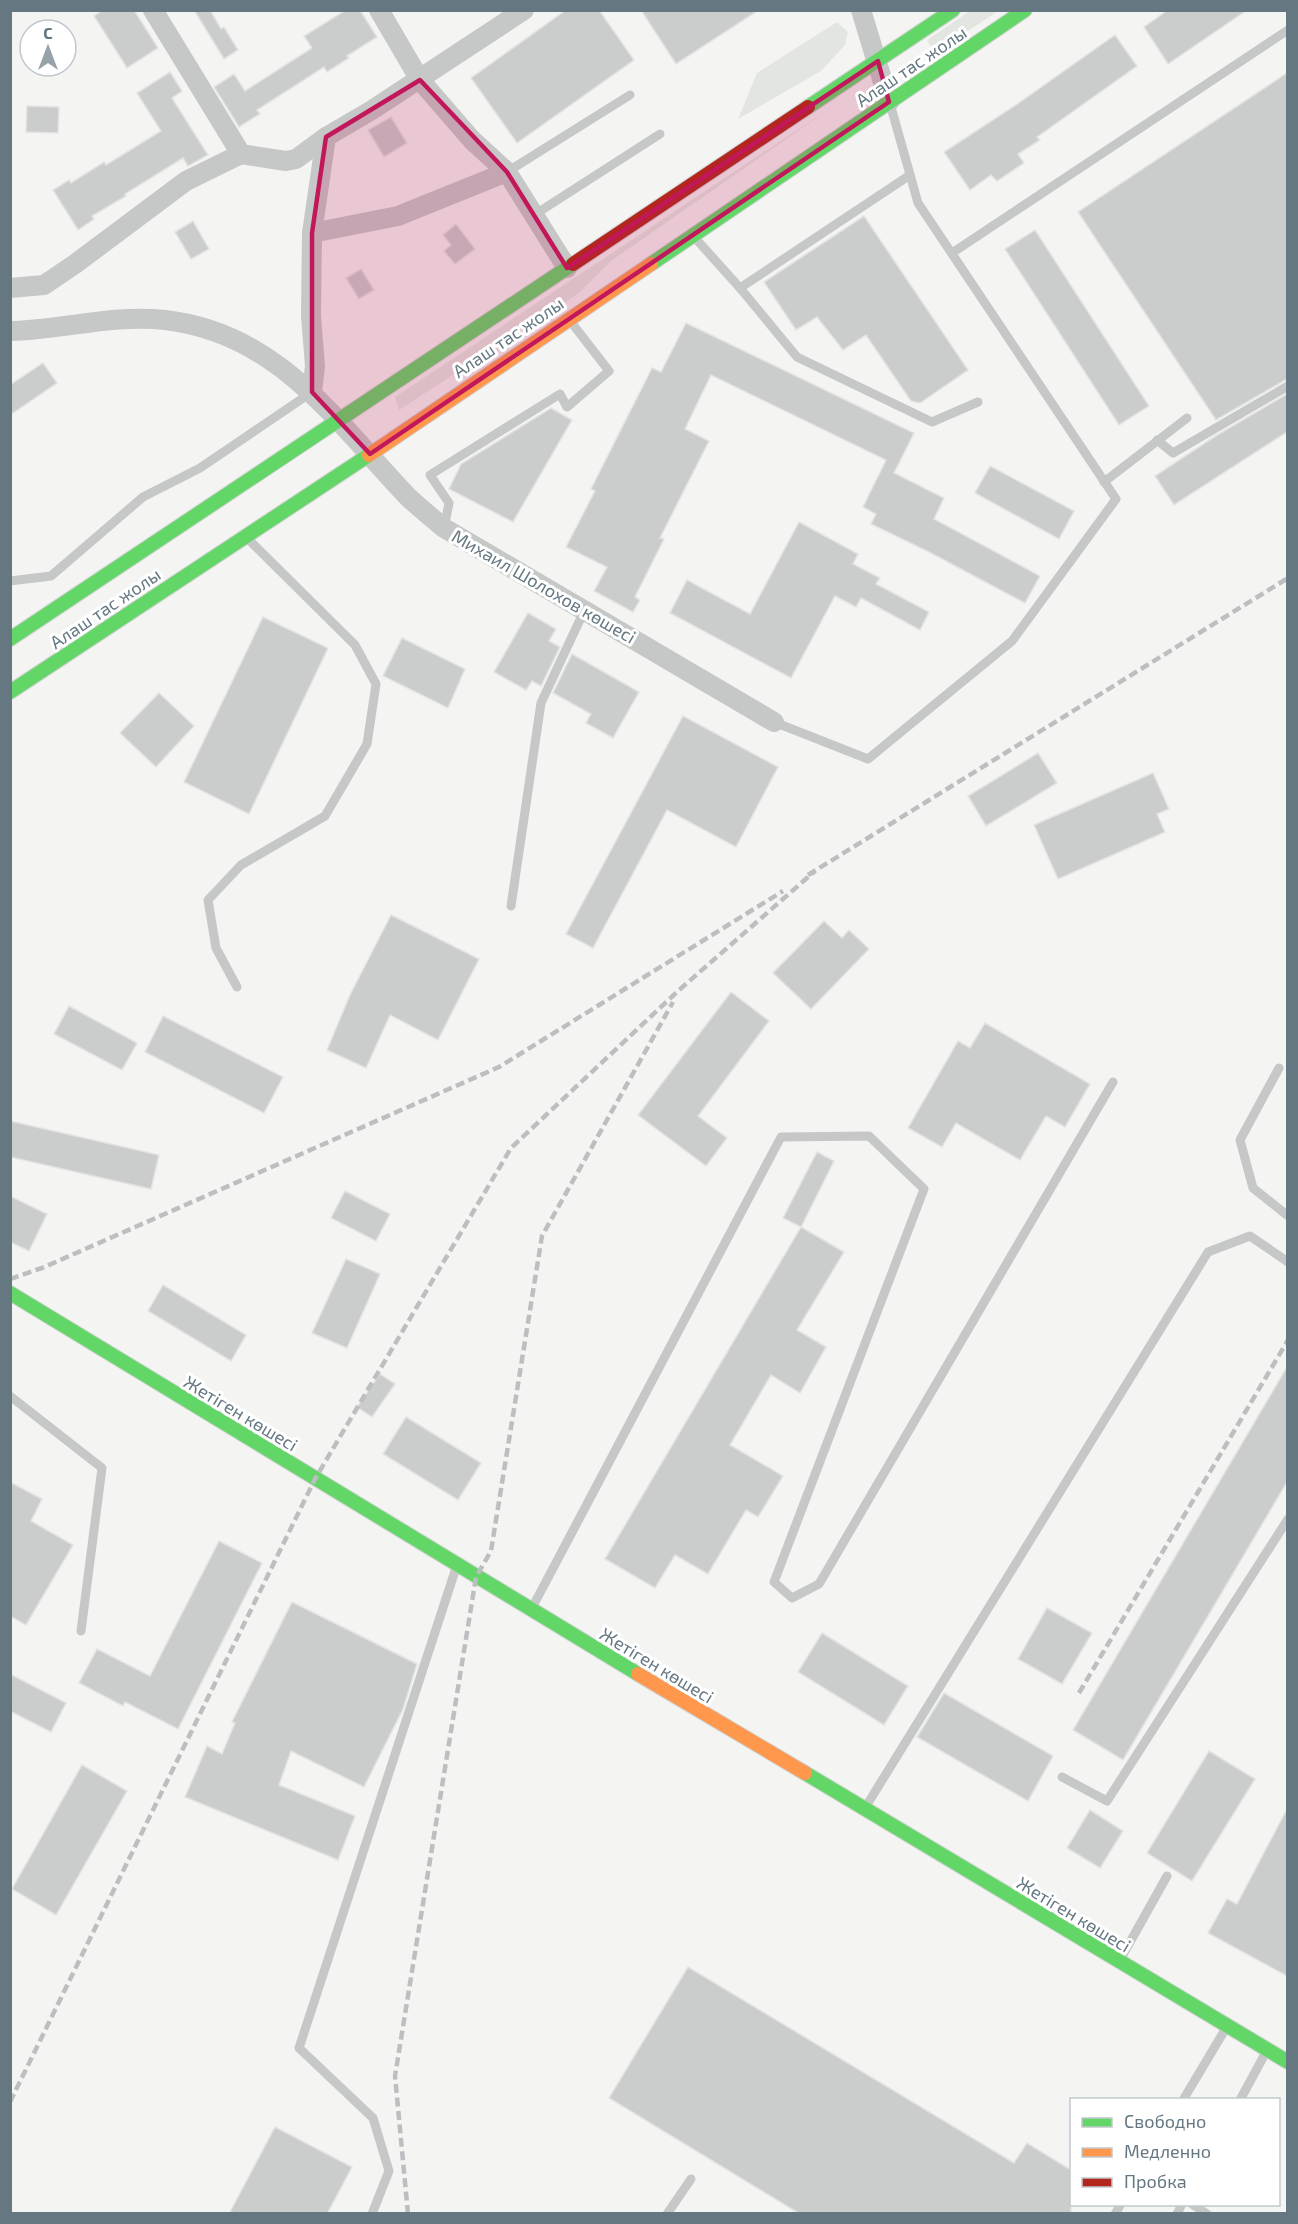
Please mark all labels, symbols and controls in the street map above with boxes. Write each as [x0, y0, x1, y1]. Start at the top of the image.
north arrow [18, 18, 78, 78]
street label: Алаш тас жолы [851, 21, 971, 111]
text: С [43, 23, 53, 42]
street label: Алаш тас жолы [448, 292, 568, 382]
street label: Михаил Шолохов көшесі [448, 524, 640, 648]
street label: Алаш тас жолы [45, 563, 165, 653]
street label: Жетіген көшесі [180, 1370, 302, 1456]
street label: Жетіген көшесі [596, 1622, 718, 1708]
street label: Жетіген көшесі [1013, 1871, 1135, 1957]
legend [1070, 2098, 1280, 2206]
text: Свободно [1124, 2110, 1206, 2132]
text: Медленно [1124, 2140, 1211, 2162]
text: Пробка [1124, 2170, 1187, 2192]

